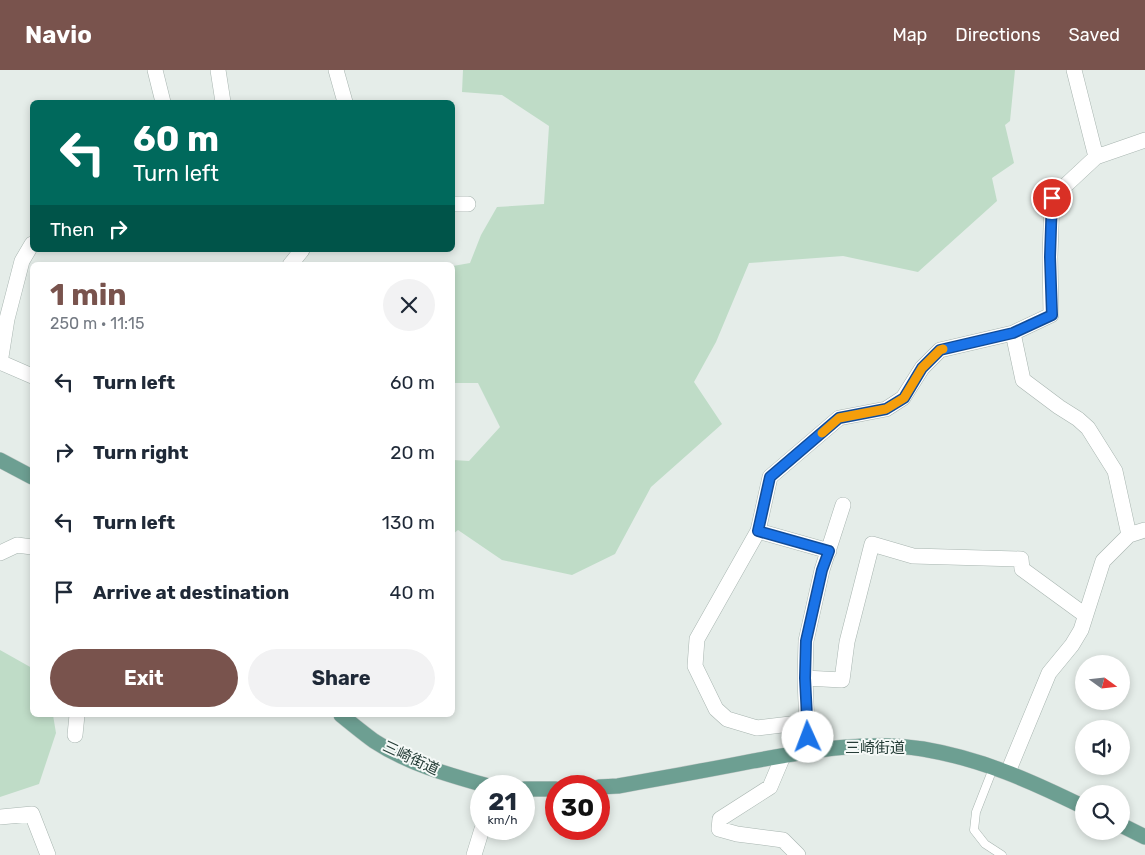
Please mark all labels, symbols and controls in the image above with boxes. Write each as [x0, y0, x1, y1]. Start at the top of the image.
text: Navio [25, 21, 92, 49]
text: Map [892, 24, 927, 46]
text: Directions [955, 24, 1041, 46]
text: Saved [1069, 24, 1120, 46]
text: 60 m [133, 118, 219, 160]
icon: left [50, 120, 115, 185]
text: Turn left [133, 160, 219, 187]
pin [1031, 177, 1073, 219]
icon: arrive [1038, 184, 1066, 212]
icon: right [104, 215, 132, 243]
text: Then [50, 218, 94, 241]
text: 1 min [50, 277, 127, 313]
button: close [383, 279, 435, 331]
text: 250 m · 11:15 [50, 314, 144, 333]
icon: left [50, 368, 78, 396]
text: Turn left [93, 371, 175, 394]
text: 60 m [390, 371, 435, 394]
icon: right [50, 438, 78, 466]
text: Turn right [93, 441, 188, 464]
text: 20 m [390, 441, 435, 464]
icon: left [50, 508, 78, 536]
text: Turn left [93, 511, 175, 534]
text: 130 m [382, 511, 435, 534]
icon: arrive [50, 578, 78, 606]
text: Arrive at destination [93, 581, 289, 604]
text: 40 m [390, 581, 435, 604]
button: Exit [50, 649, 238, 707]
button: Share [248, 649, 435, 707]
north arrow [1075, 655, 1130, 710]
map controls [1075, 655, 1130, 840]
position arrow [781, 710, 833, 762]
button: sound [1075, 720, 1130, 775]
street label: 三崎街道 [380, 737, 442, 779]
street label: 三崎街道 [845, 739, 905, 757]
speed limit sign: 30 [545, 775, 610, 840]
button: search [1075, 785, 1130, 840]
text: 21 [488, 787, 517, 816]
text: km/h [488, 813, 517, 827]

